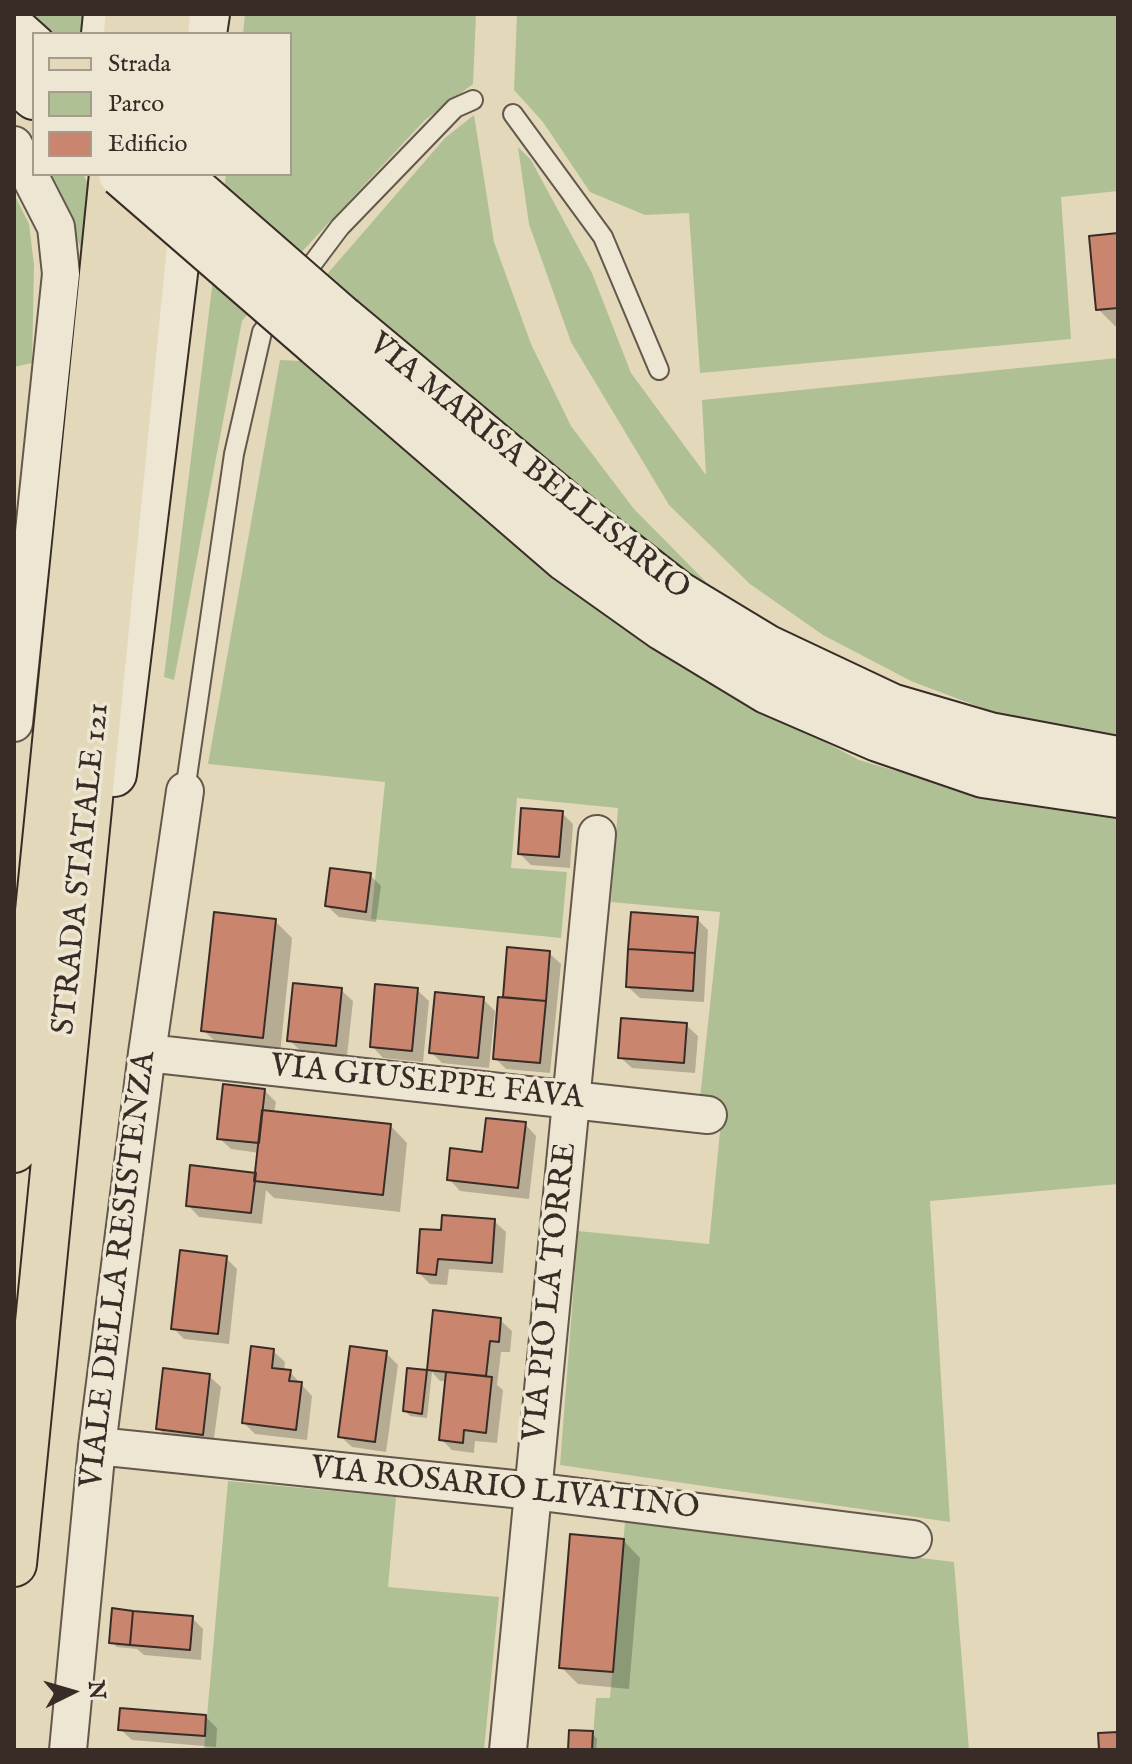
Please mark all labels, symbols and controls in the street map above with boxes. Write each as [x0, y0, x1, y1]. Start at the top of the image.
legend [32, 32, 292, 176]
text: Strada [108, 49, 171, 80]
text: Parco [108, 89, 164, 120]
text: Edificio [108, 129, 187, 160]
street label: VIA MARISA BELLISARIO [359, 326, 697, 610]
street label: STRADA STATALE 121 [46, 701, 120, 1037]
street label: VIA GIUSEPPE FAVA [268, 1048, 586, 1120]
street label: VIALE DELLA RESISTENZA [74, 1049, 166, 1491]
street label: VIA PIO LA TORRE [517, 1141, 587, 1443]
street label: VIA ROSARIO LIVATINO [309, 1451, 701, 1529]
north arrow [32, 1652, 112, 1732]
text: N [81, 1679, 111, 1701]

